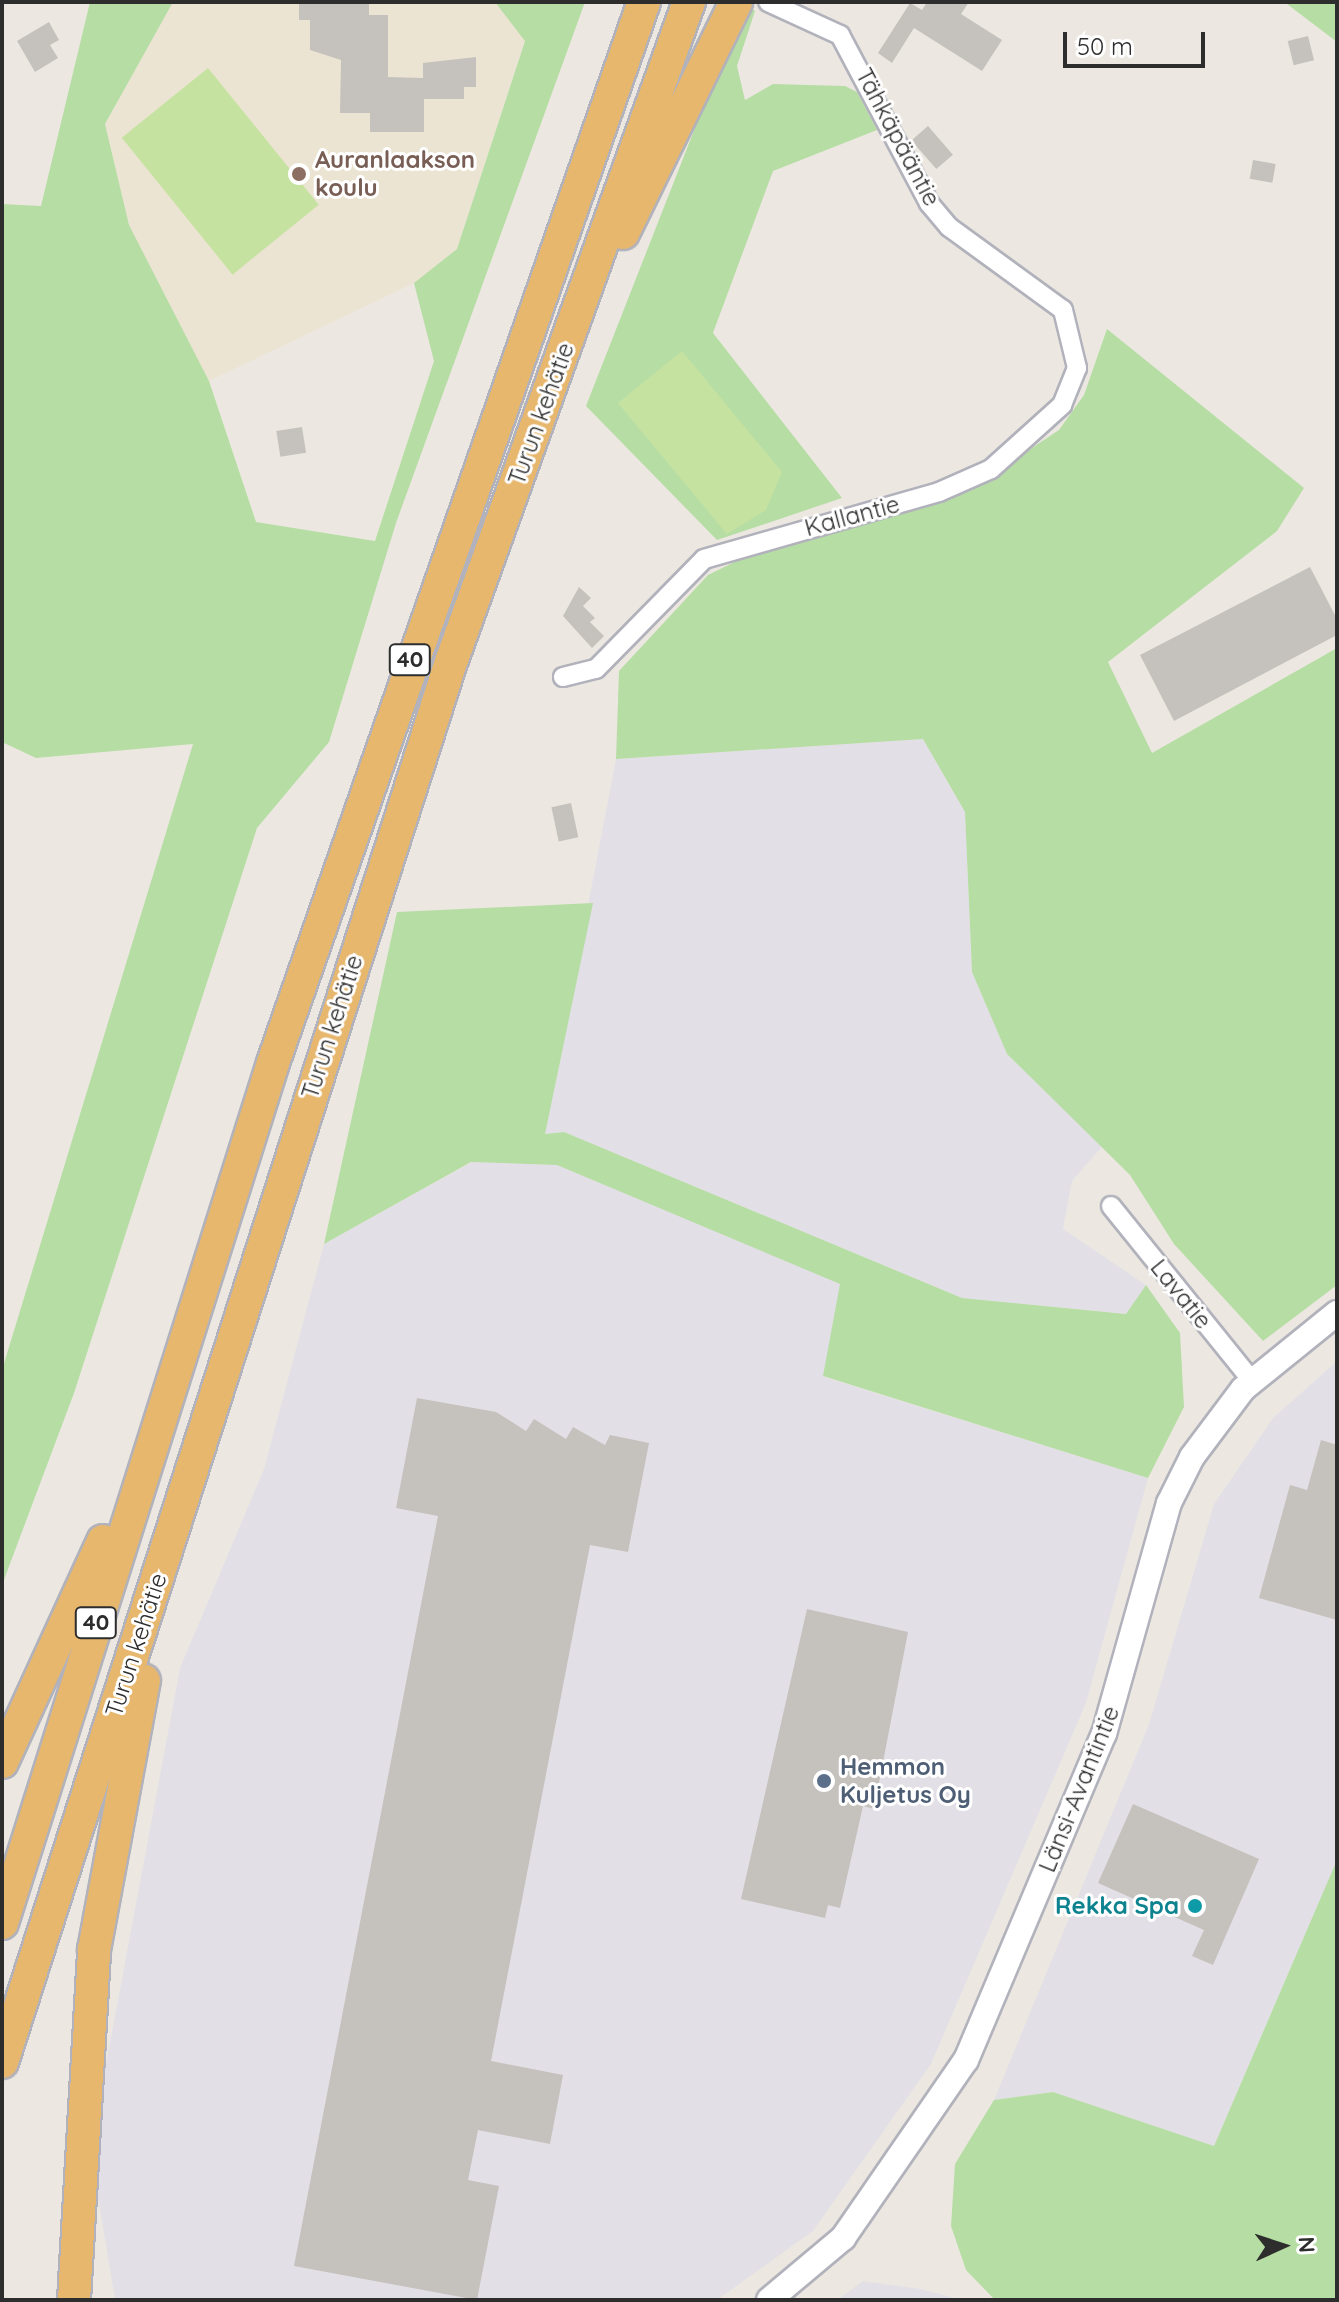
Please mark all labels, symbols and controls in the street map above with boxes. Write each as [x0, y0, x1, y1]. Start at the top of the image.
scale bar [1067, 16, 1209, 66]
text: 50 m [1077, 31, 1133, 61]
street label: Tähkäpääntie [850, 63, 946, 211]
place label: Auranlaakson koulu [315, 146, 475, 202]
marker: Auranlaakson koulu [290, 165, 308, 183]
street label: Turun kehätie [502, 339, 580, 489]
street label: Kallantie [801, 490, 903, 542]
road number: 40 [388, 642, 432, 678]
street label: Turun kehätie [295, 951, 369, 1103]
street label: Lavatie [1144, 1253, 1218, 1335]
street label: Turun kehätie [99, 1569, 173, 1721]
road number: 40 [74, 1605, 118, 1641]
street label: Länsi-Avantintie [1033, 1702, 1125, 1876]
place label: Hemmon Kuljetus Oy [840, 1753, 971, 1809]
marker: Hemmon Kuljetus Oy [815, 1772, 833, 1790]
place label: Rekka Spa [1055, 1892, 1179, 1920]
marker: Rekka Spa [1186, 1897, 1204, 1915]
north arrow [1243, 2206, 1323, 2286]
text: N [1293, 2236, 1321, 2254]

